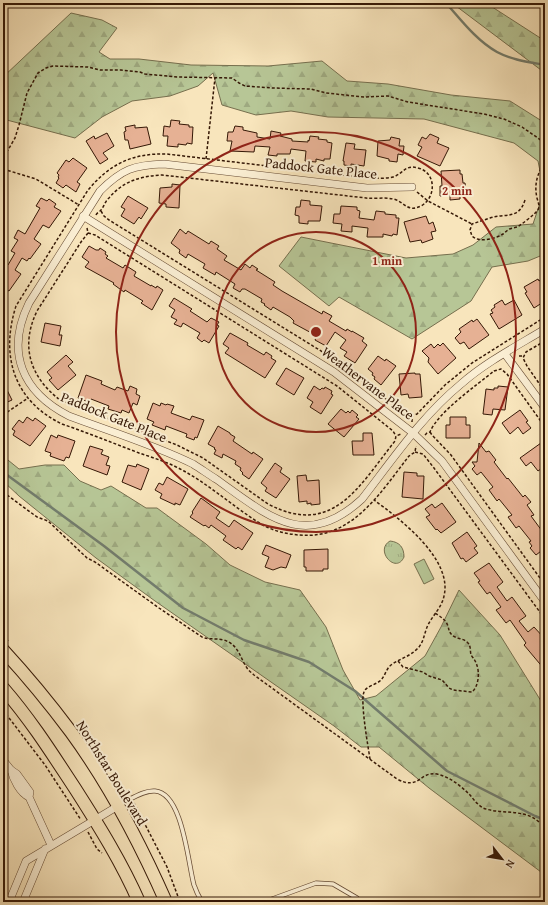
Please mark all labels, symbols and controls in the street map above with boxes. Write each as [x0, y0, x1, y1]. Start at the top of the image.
street label: Paddock Gate Place [264, 152, 379, 184]
text: 2 min [442, 182, 472, 199]
text: 1 min [372, 252, 402, 269]
centre of rings [309, 325, 323, 339]
street label: Weathervane Place [318, 342, 419, 425]
street label: Paddock Gate Place [58, 387, 170, 448]
street label: Northstar Boulevard [72, 717, 153, 830]
north arrow [482, 839, 522, 879]
text: N [501, 857, 519, 872]

